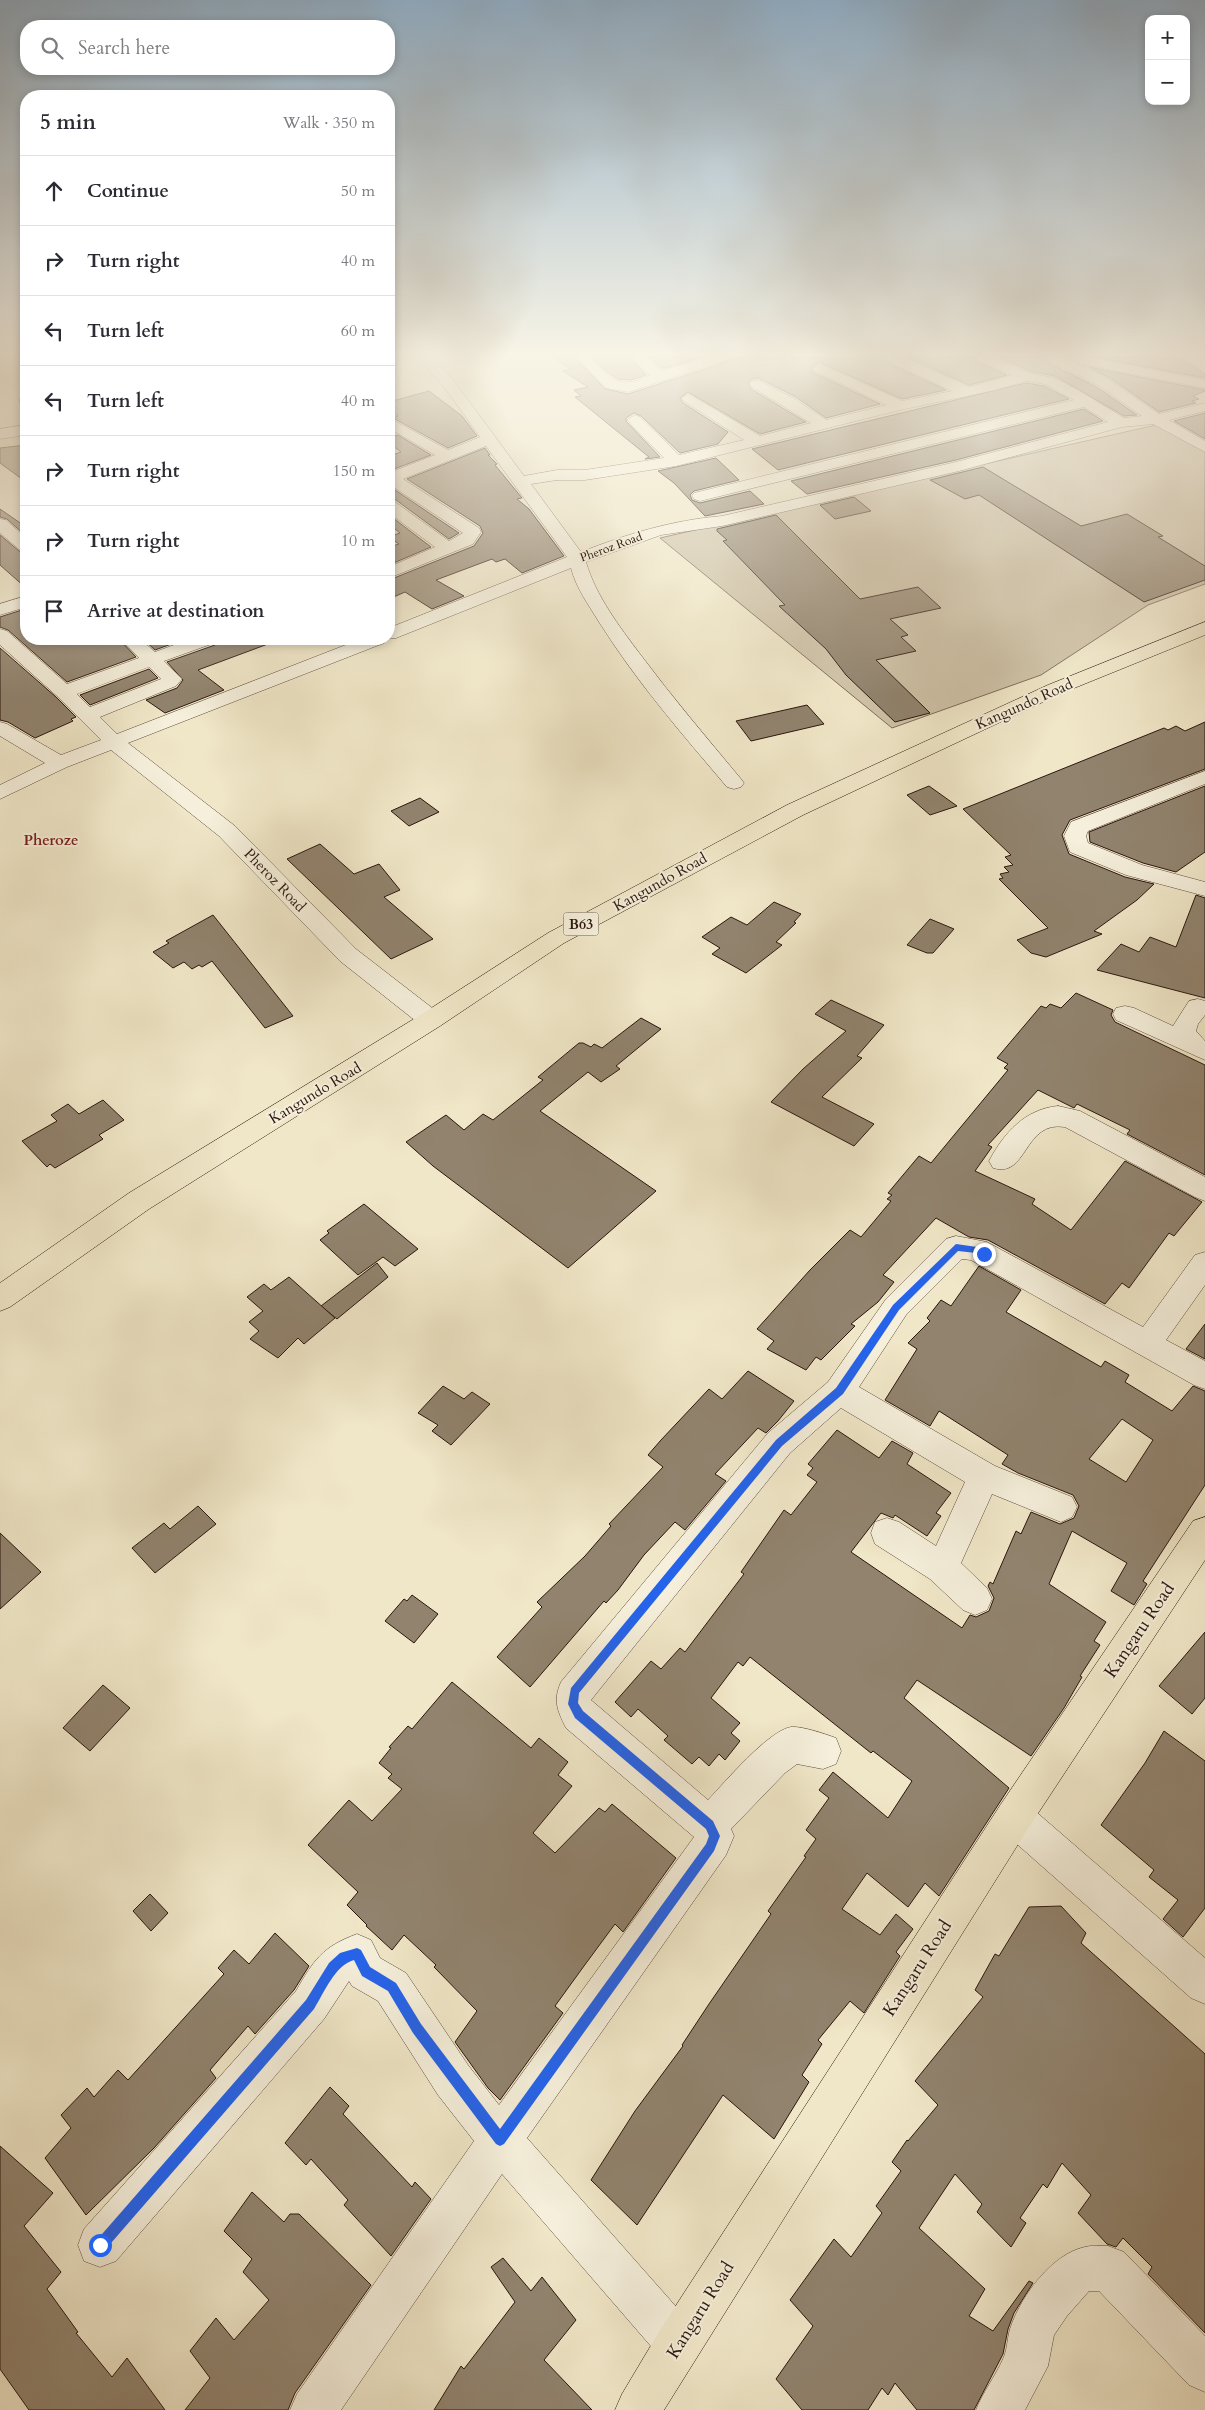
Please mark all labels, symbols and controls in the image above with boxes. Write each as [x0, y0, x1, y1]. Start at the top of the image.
map controls [1145, 15, 1190, 105]
button: + [1145, 15, 1190, 60]
search box [20, 20, 395, 75]
icon: search [38, 34, 66, 62]
text: Search here [78, 35, 170, 61]
button: − [1145, 60, 1190, 105]
text: 5 min [40, 108, 96, 137]
text: Walk · 350 m [283, 112, 375, 134]
icon: ahead [40, 177, 68, 205]
text: Continue [87, 178, 169, 204]
text: 50 m [341, 180, 375, 202]
icon: right [40, 247, 68, 275]
text: Turn right [87, 248, 179, 274]
text: 40 m [341, 250, 375, 272]
icon: left [40, 317, 68, 345]
text: Turn left [87, 318, 164, 344]
text: 60 m [341, 320, 375, 342]
icon: left [40, 387, 68, 415]
text: Turn left [87, 388, 164, 414]
text: 40 m [341, 390, 375, 412]
icon: right [40, 457, 68, 485]
text: Turn right [87, 458, 179, 484]
text: 150 m [333, 460, 375, 482]
icon: right [40, 527, 68, 555]
text: Turn right [87, 528, 179, 554]
street label: Pheroz Road [578, 528, 645, 566]
text: 10 m [341, 530, 375, 552]
icon: arrive [40, 597, 68, 625]
text: Arrive at destination [87, 598, 264, 624]
street label: Kangundo Road [972, 674, 1076, 734]
district label: Pheroze [23, 830, 79, 850]
street label: Pheroz Road [240, 844, 310, 916]
street label: Kangundo Road [609, 848, 711, 916]
road number: B63 [564, 912, 598, 936]
street label: Kangundo Road [265, 1058, 365, 1128]
route end [973, 1243, 996, 1266]
street label: Kangaru Road [1098, 1577, 1181, 1683]
street label: Kangaru Road [877, 1915, 958, 2021]
route start [89, 2234, 112, 2257]
street label: Kangaru Road [661, 2257, 740, 2364]

